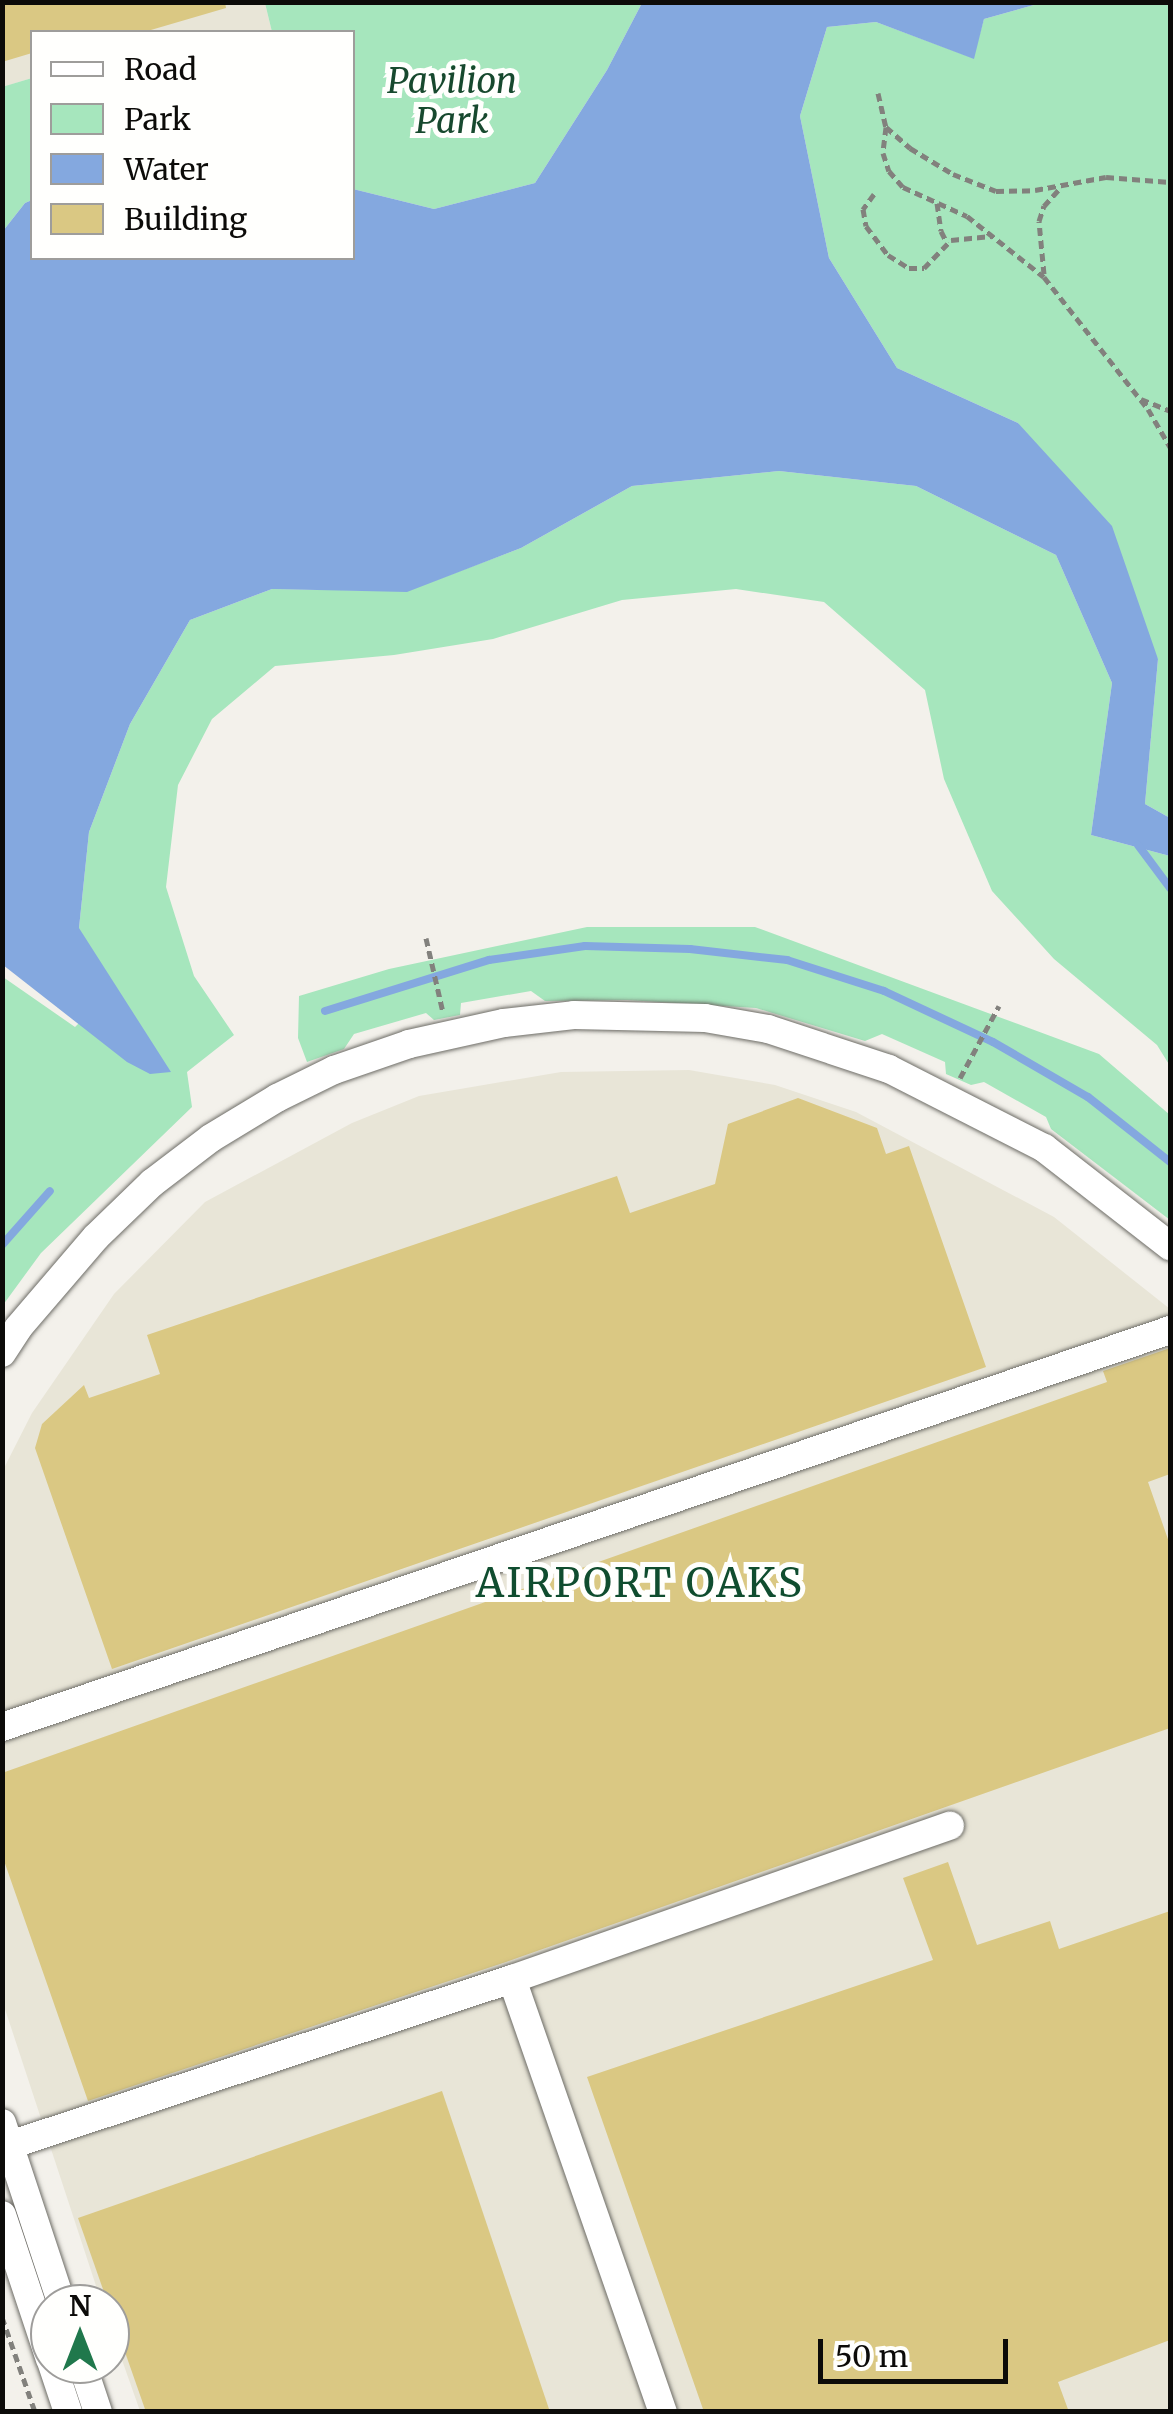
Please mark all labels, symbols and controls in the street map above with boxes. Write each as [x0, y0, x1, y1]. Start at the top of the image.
legend [30, 30, 355, 260]
text: Road [124, 50, 197, 88]
park label: Pavilion Park [387, 60, 517, 142]
text: Park [124, 100, 191, 138]
text: Water [124, 150, 209, 188]
text: Building [124, 200, 247, 238]
district label: AIRPORT OAKS [476, 1559, 804, 1607]
north arrow [30, 2284, 130, 2384]
text: N [69, 2288, 91, 2324]
scale bar [823, 2319, 1013, 2381]
text: 50 m [835, 2337, 908, 2375]

